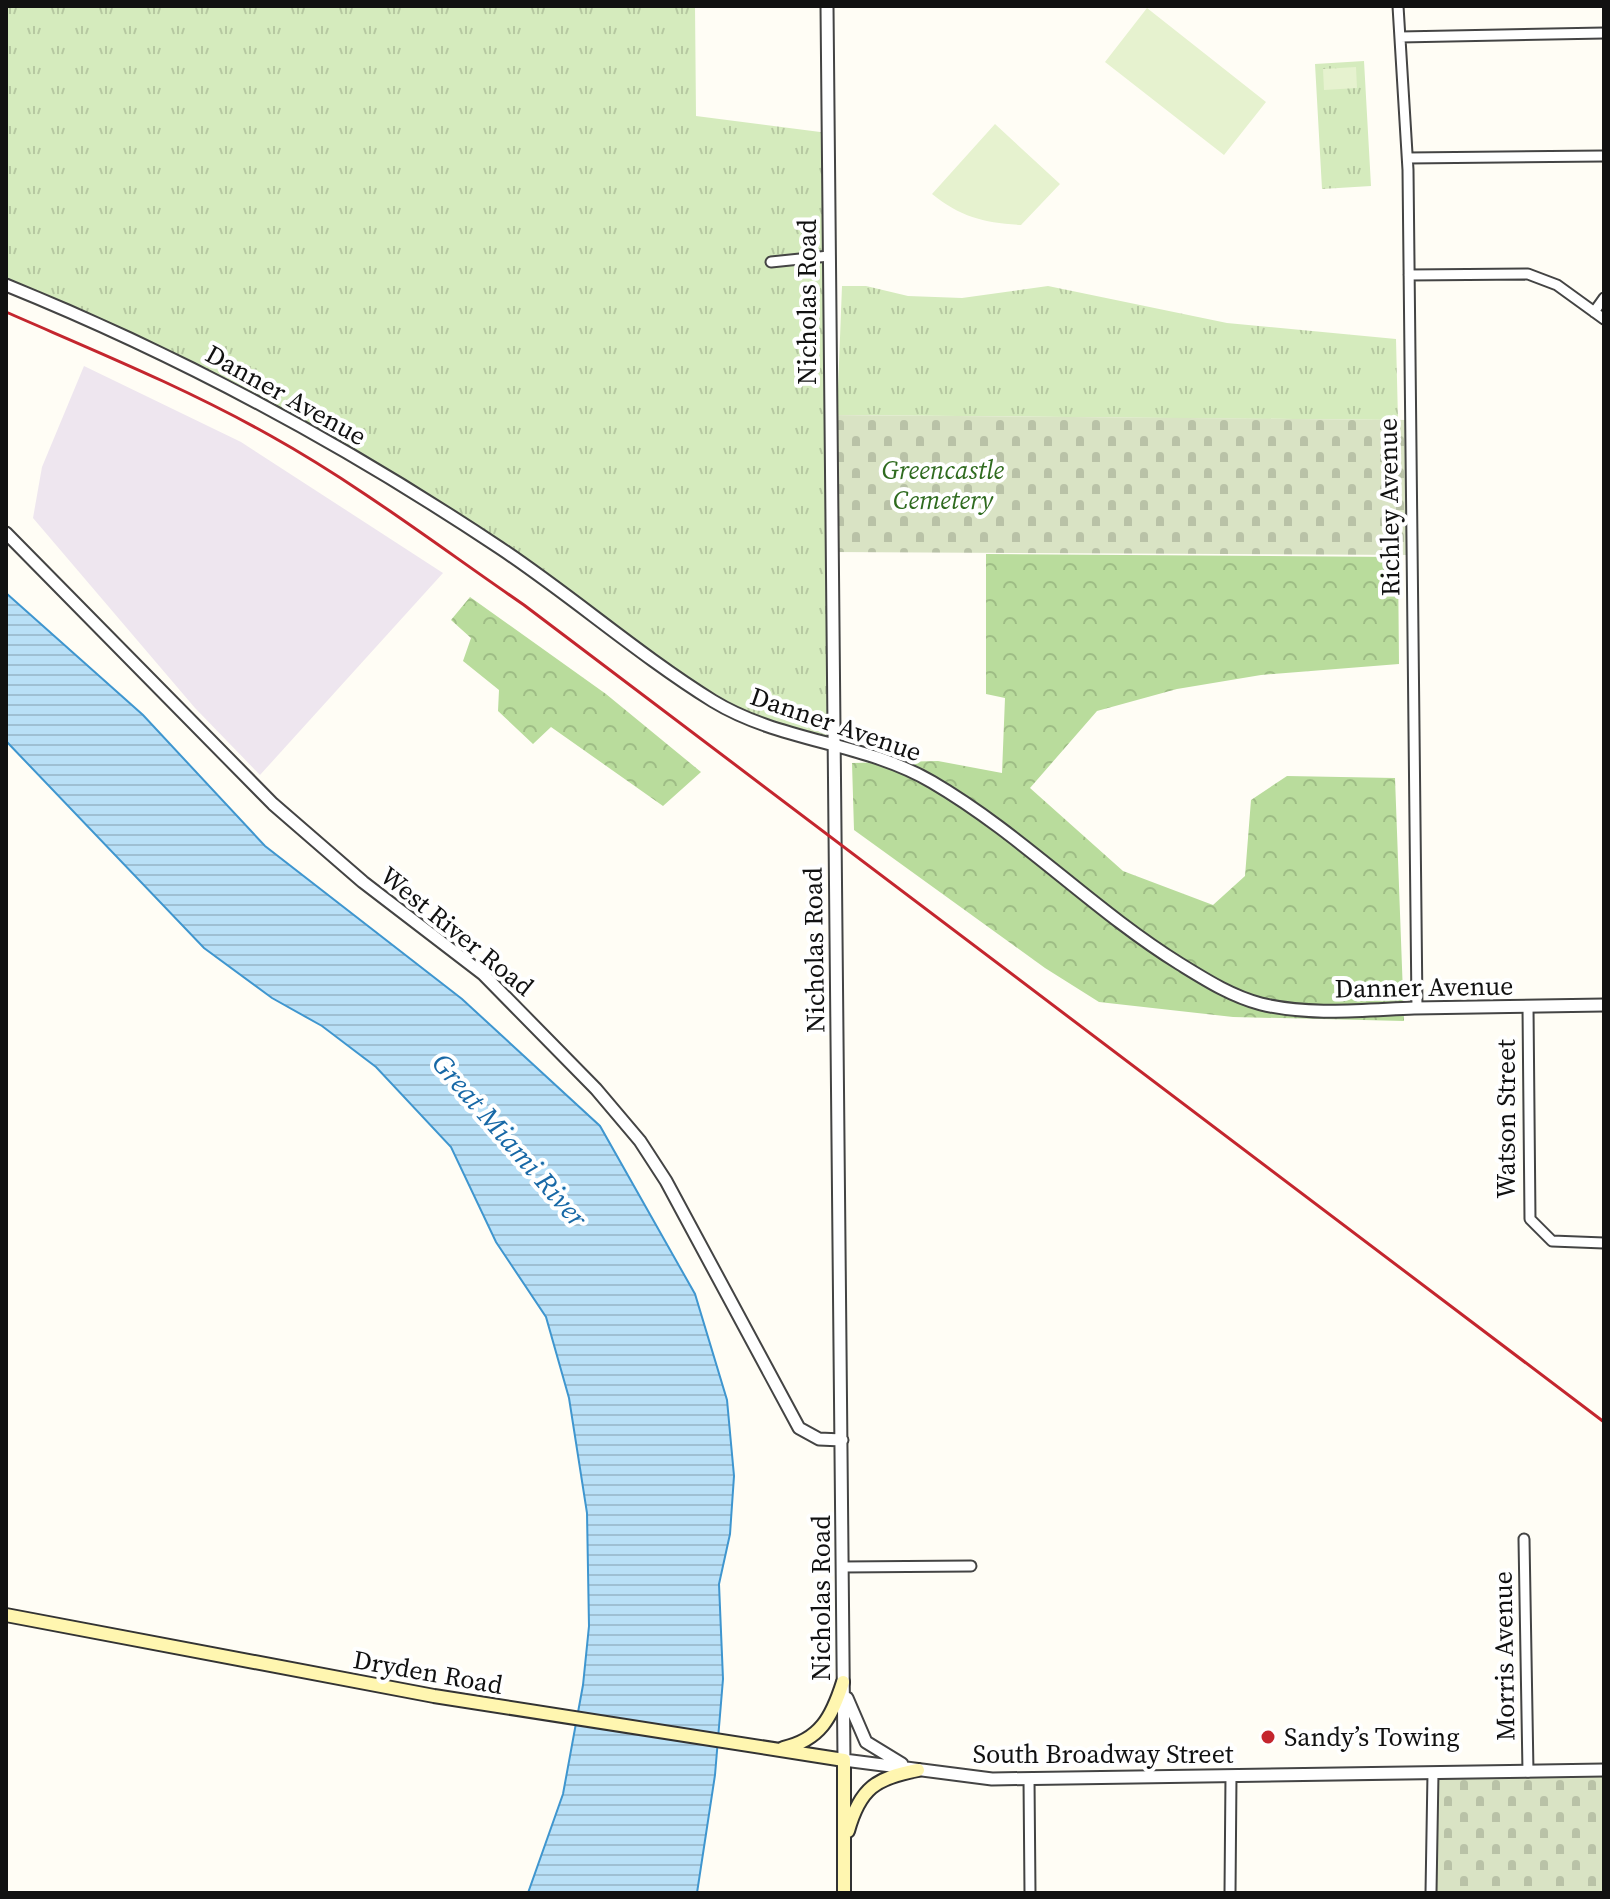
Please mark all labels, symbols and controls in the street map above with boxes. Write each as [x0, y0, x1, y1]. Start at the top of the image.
street label: Nicholas Road [789, 219, 825, 385]
street label: Danner Avenue [199, 336, 373, 454]
street label: Richley Avenue [1369, 418, 1409, 596]
park label: Greencastle Cemetery [882, 452, 1005, 518]
street label: Danner Avenue [746, 678, 926, 770]
street label: West River Road [372, 858, 542, 1004]
street label: Nicholas Road [795, 867, 833, 1033]
street label: Danner Avenue [1334, 967, 1514, 1007]
street label: Watson Street [1488, 1039, 1524, 1199]
water label: Great Miami River [424, 1045, 597, 1236]
street label: Nicholas Road [803, 1515, 839, 1681]
street label: Morris Avenue [1485, 1571, 1523, 1741]
street label: Dryden Road [350, 1641, 506, 1703]
place label: Sandy’s Towing [1284, 1719, 1460, 1755]
marker: Sandy’s Towing [1259, 1728, 1277, 1746]
street label: South Broadway Street [973, 1736, 1234, 1772]

